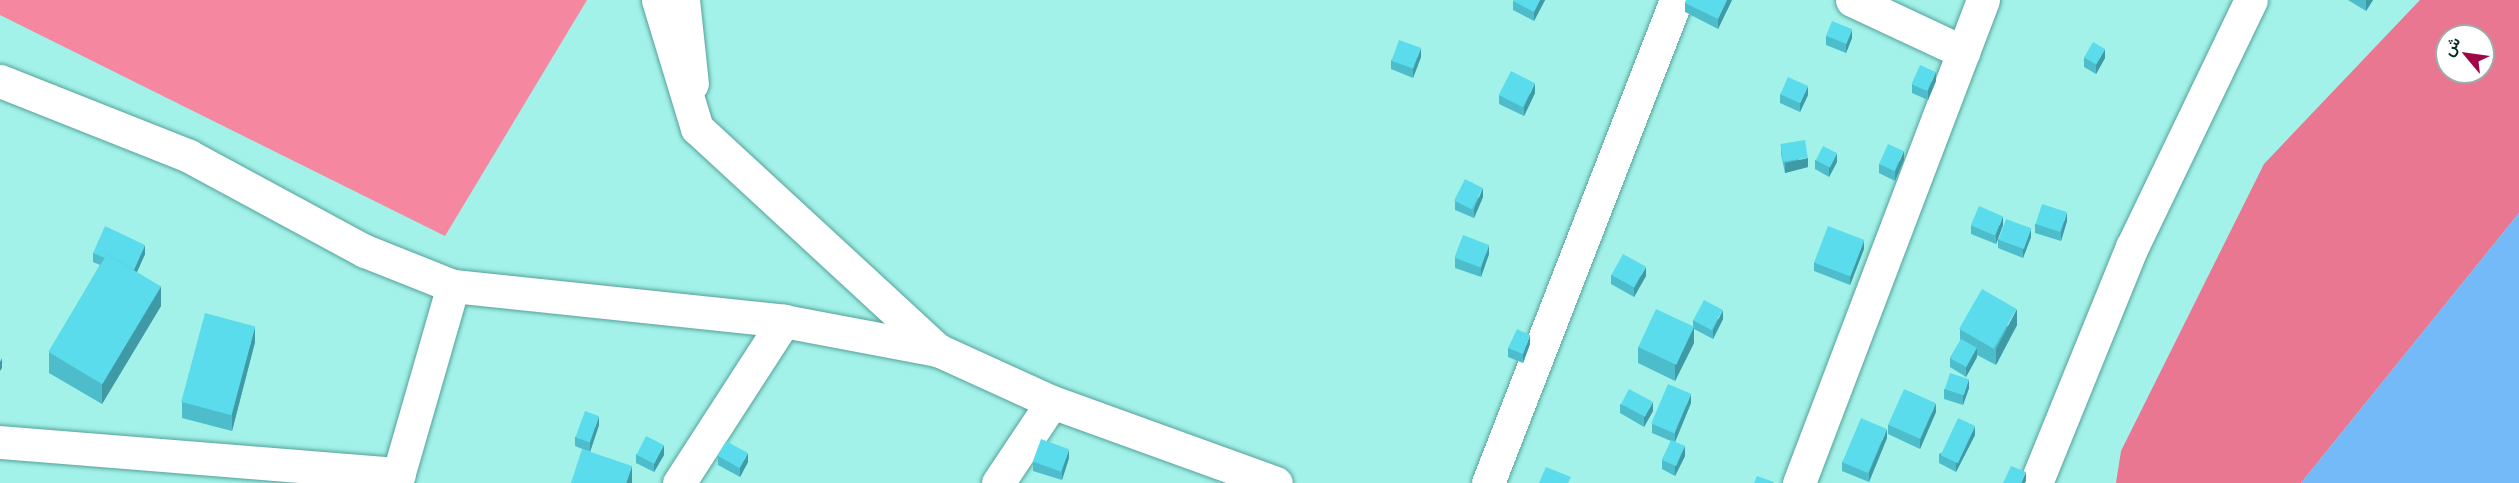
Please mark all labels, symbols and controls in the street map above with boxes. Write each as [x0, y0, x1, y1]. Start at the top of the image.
north arrow [2435, 24, 2495, 84]
text: ش [2438, 33, 2464, 60]

